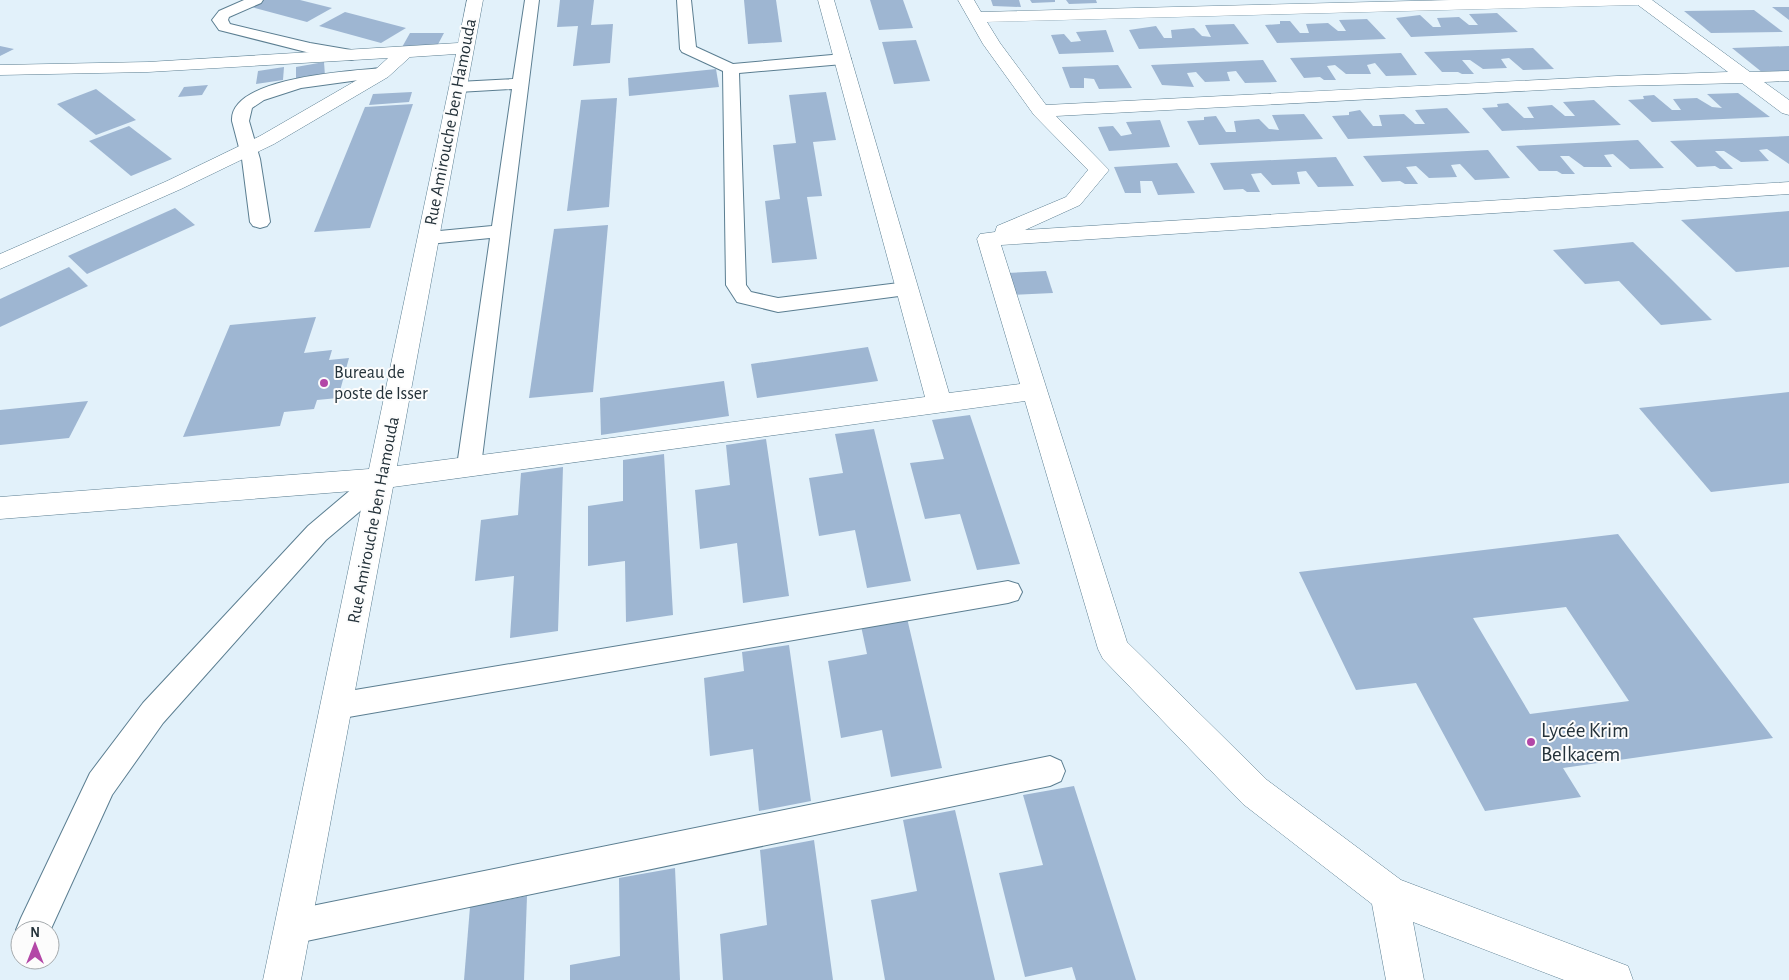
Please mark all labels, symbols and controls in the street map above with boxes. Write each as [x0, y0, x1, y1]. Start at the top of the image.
street label: Rue Amirouche ben Hamouda [422, 17, 480, 227]
place label: Bureau de poste de Isser [334, 364, 428, 403]
marker: Bureau de poste de Isser [318, 377, 330, 389]
street label: Rue Amirouche ben Hamouda [345, 415, 403, 625]
place label: Lycée Krim Belkacem [1541, 720, 1629, 765]
marker: Lycée Krim Belkacem [1525, 736, 1537, 748]
north arrow [10, 920, 60, 970]
text: N [30, 926, 40, 940]

